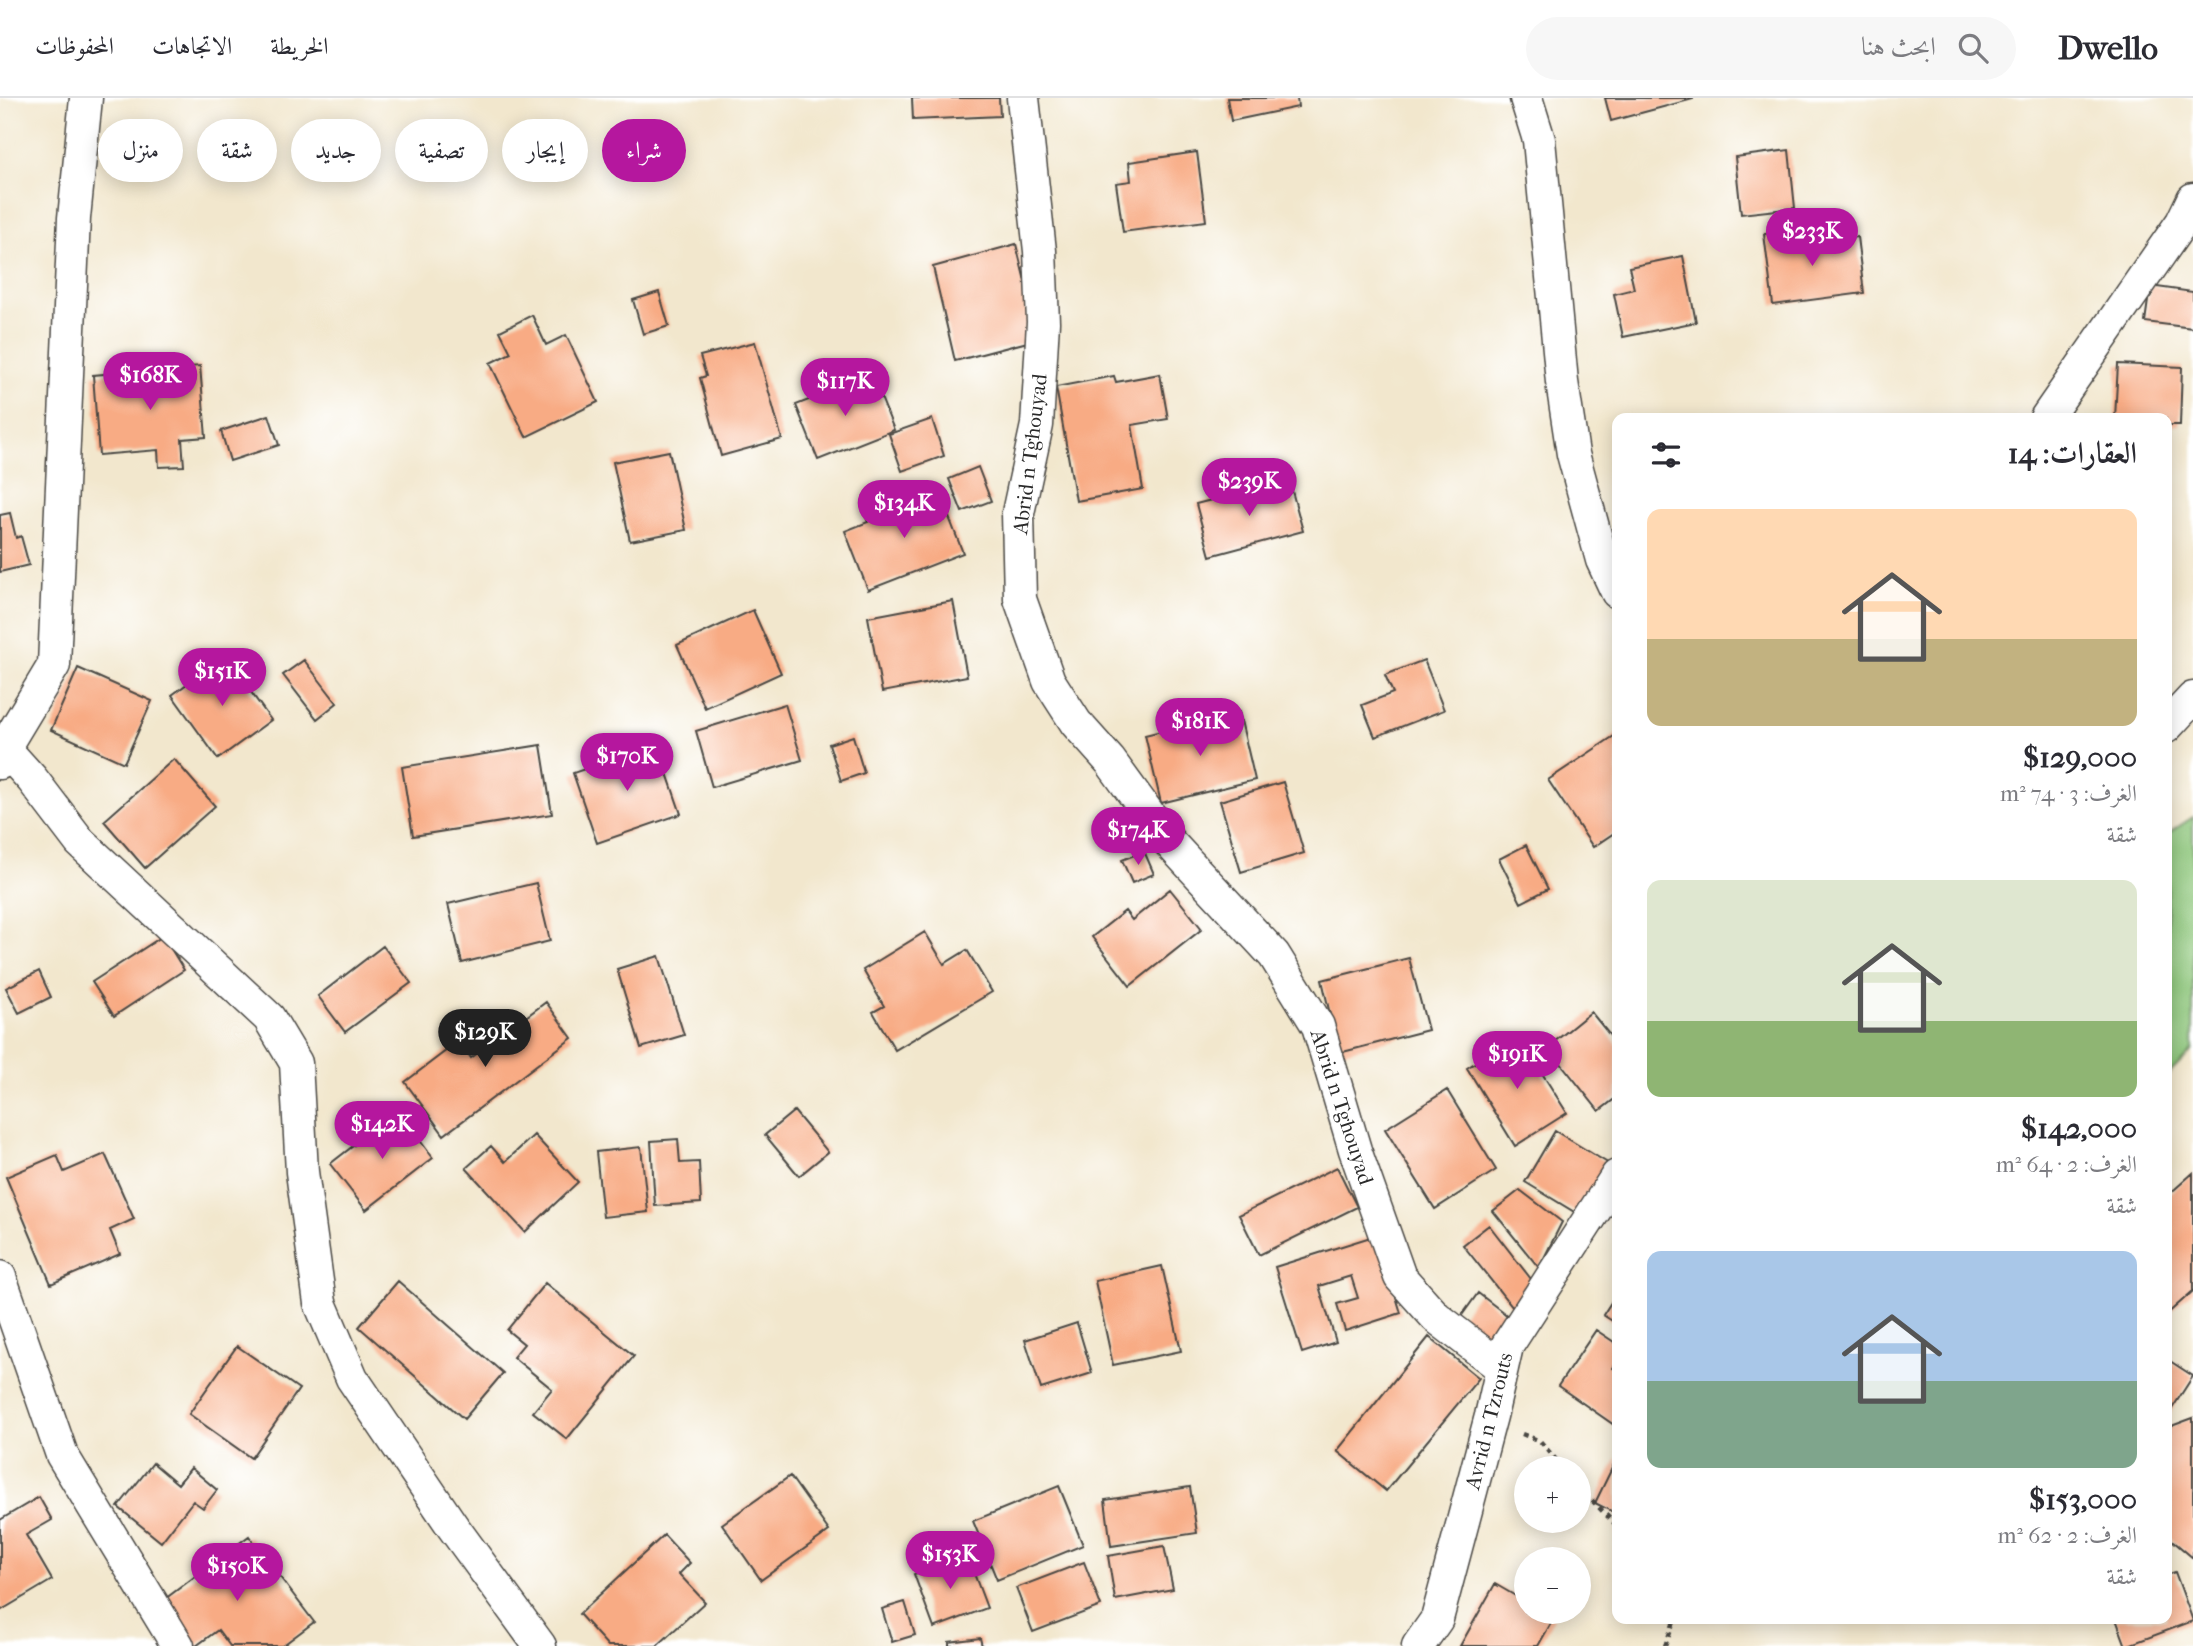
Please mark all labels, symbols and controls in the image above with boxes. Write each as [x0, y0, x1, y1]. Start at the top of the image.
search box [1526, 17, 2016, 80]
icon: search [1954, 29, 1992, 67]
text: Dwello [2058, 29, 2158, 68]
text: ابحث هنا [1861, 31, 1936, 62]
text: المحفوظات [35, 32, 114, 60]
text: الاتجاهات [152, 32, 232, 60]
text: الخريطة [270, 32, 329, 60]
chip: منزل [98, 119, 183, 182]
chip: شقة [197, 119, 277, 182]
chip: جديد [291, 119, 381, 182]
chip: تصفية [395, 119, 488, 182]
chip: إيجار [502, 119, 588, 182]
chip: شراء [602, 119, 686, 182]
pin: $233K [1763, 208, 1861, 268]
text: $233K [1782, 217, 1842, 244]
pin: $168K [101, 352, 199, 412]
pin: $117K [796, 358, 894, 418]
text: $168K [119, 361, 181, 388]
text: $117K [817, 367, 873, 394]
street label: Abrid n Tghouyad [1008, 372, 1052, 537]
icon: filters [1647, 436, 1685, 474]
text: العقارات: 14 [2008, 436, 2137, 471]
pin: $239K [1200, 458, 1298, 518]
text: $239K [1218, 467, 1280, 494]
pin: $134K [855, 480, 953, 540]
text: $134K [874, 489, 934, 516]
icon: home [1829, 554, 1955, 680]
pin: $151K [173, 648, 271, 708]
text: $151K [194, 657, 250, 684]
pin: $181K [1151, 698, 1249, 758]
text: $181K [1171, 707, 1229, 734]
pin: $170K [578, 734, 676, 793]
text: $129,000 [2023, 740, 2137, 775]
text: $170K [596, 742, 658, 769]
text: الغرف: 3 · 74 m² [2000, 780, 2137, 807]
pin: $174K [1089, 808, 1187, 867]
text: $174K [1107, 816, 1169, 843]
text: شقة [2107, 821, 2137, 848]
icon: home [1829, 925, 1955, 1051]
pin: $129K [436, 1010, 534, 1069]
text: $129K [454, 1018, 516, 1045]
street label: Abrid n Tghouyad [1305, 1025, 1379, 1188]
pin: $191K [1468, 1032, 1566, 1091]
text: $191K [1488, 1040, 1546, 1067]
pin: $142K [333, 1102, 431, 1161]
text: $142K [351, 1110, 414, 1137]
text: $142,000 [2021, 1111, 2137, 1146]
text: الغرف: 2 · 64 m² [1996, 1151, 2137, 1178]
text: شقة [2107, 1192, 2137, 1219]
icon: home [1829, 1296, 1955, 1422]
street label: Avrid n Tzrouts [1460, 1350, 1518, 1493]
map controls [1514, 1456, 1591, 1624]
button: + [1514, 1456, 1591, 1533]
text: $153,000 [2029, 1482, 2137, 1517]
text: الغرف: 2 · 62 m² [1997, 1522, 2137, 1549]
pin: $153K [901, 1532, 999, 1591]
text: $153K [922, 1540, 978, 1567]
pin: $150K [188, 1544, 286, 1603]
button: − [1514, 1547, 1591, 1624]
text: $150K [207, 1552, 267, 1579]
text: شقة [2107, 1563, 2137, 1590]

